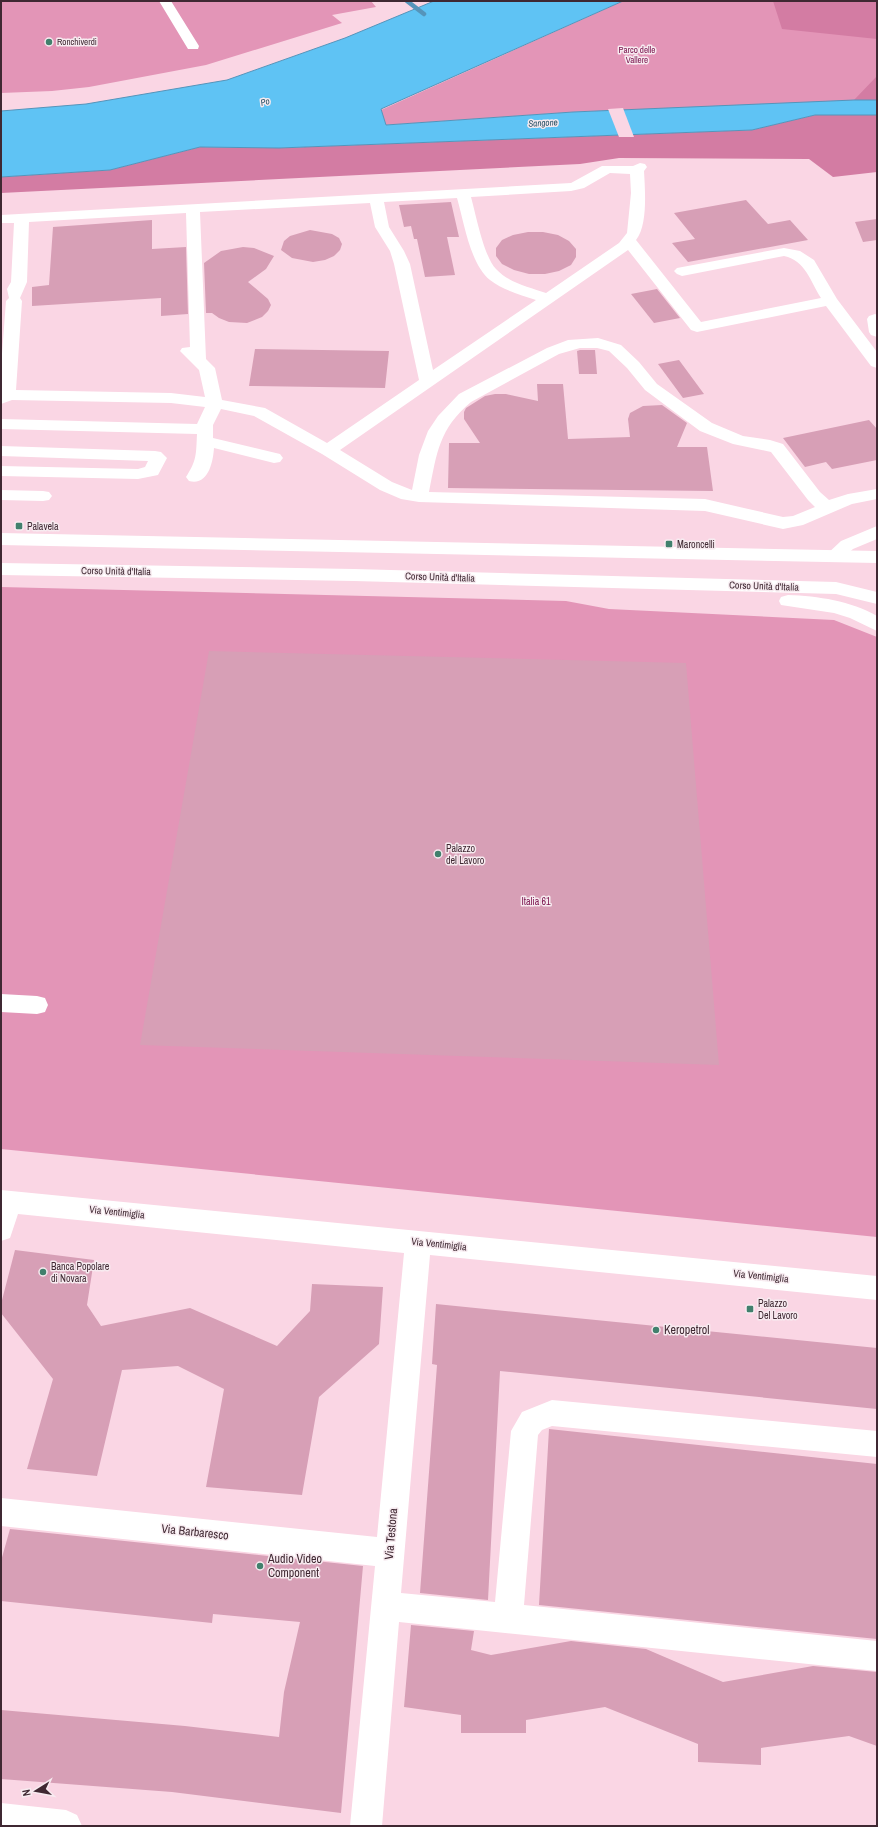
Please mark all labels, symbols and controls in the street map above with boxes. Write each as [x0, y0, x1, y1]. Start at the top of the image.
place label: Ronchiverdi [57, 36, 97, 48]
marker: Ronchiverdi [44, 37, 54, 47]
park label: Parco delle Vallere [619, 44, 655, 66]
water label: Po [259, 95, 271, 109]
water label: Sangone [528, 116, 558, 130]
place label: Palavela [27, 520, 59, 533]
marker: Palavela [14, 521, 24, 531]
place label: Maroncelli [677, 538, 715, 551]
marker: Maroncelli [664, 539, 674, 549]
street label: Corso Unità d'Italia [81, 564, 152, 578]
street label: Corso Unità d'Italia [405, 569, 476, 585]
street label: Corso Unità d'Italia [729, 578, 800, 594]
place label: Palazzo del Lavoro [446, 842, 485, 867]
marker: Palazzo del Lavoro [433, 849, 443, 859]
park label: Italia 61 [521, 895, 551, 908]
street label: Via Ventimiglia [89, 1203, 146, 1221]
street label: Via Ventimiglia [411, 1235, 468, 1253]
place label: Banca Popolare di Novara [51, 1260, 110, 1285]
marker: Banca Popolare di Novara [38, 1267, 48, 1277]
street label: Via Ventimiglia [733, 1267, 790, 1285]
place label: Palazzo Del Lavoro [758, 1297, 798, 1322]
marker: Palazzo Del Lavoro [745, 1304, 755, 1314]
place label: Keropetrol [664, 1322, 709, 1338]
marker: Keropetrol [651, 1325, 661, 1335]
street label: Via Testona [381, 1507, 401, 1560]
street label: Via Barbaresco [161, 1521, 229, 1543]
place label: Audio Video Component [267, 1551, 322, 1581]
marker: Audio Video Component [255, 1561, 265, 1571]
north arrow [16, 1771, 56, 1811]
text: N [19, 1788, 34, 1797]

